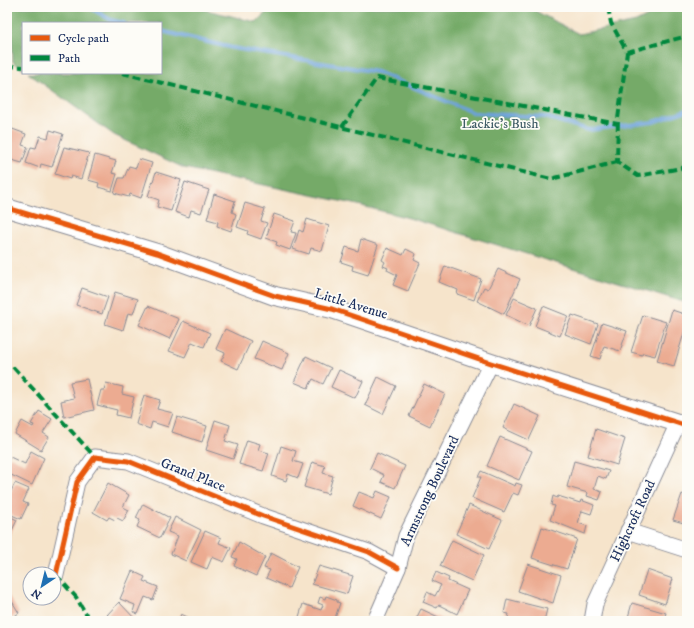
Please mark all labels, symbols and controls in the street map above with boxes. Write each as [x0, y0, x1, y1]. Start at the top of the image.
legend [22, 22, 162, 74]
text: Cycle path [58, 31, 110, 46]
text: Path [58, 51, 81, 66]
park label: Lackie's Bush [461, 115, 539, 133]
street label: Little Avenue [312, 284, 390, 324]
street label: Armstrong Boulevard [397, 433, 463, 549]
street label: Grand Place [158, 454, 228, 496]
street label: Highcroft Road [606, 477, 660, 565]
north arrow [22, 566, 62, 606]
text: N [29, 585, 45, 602]

